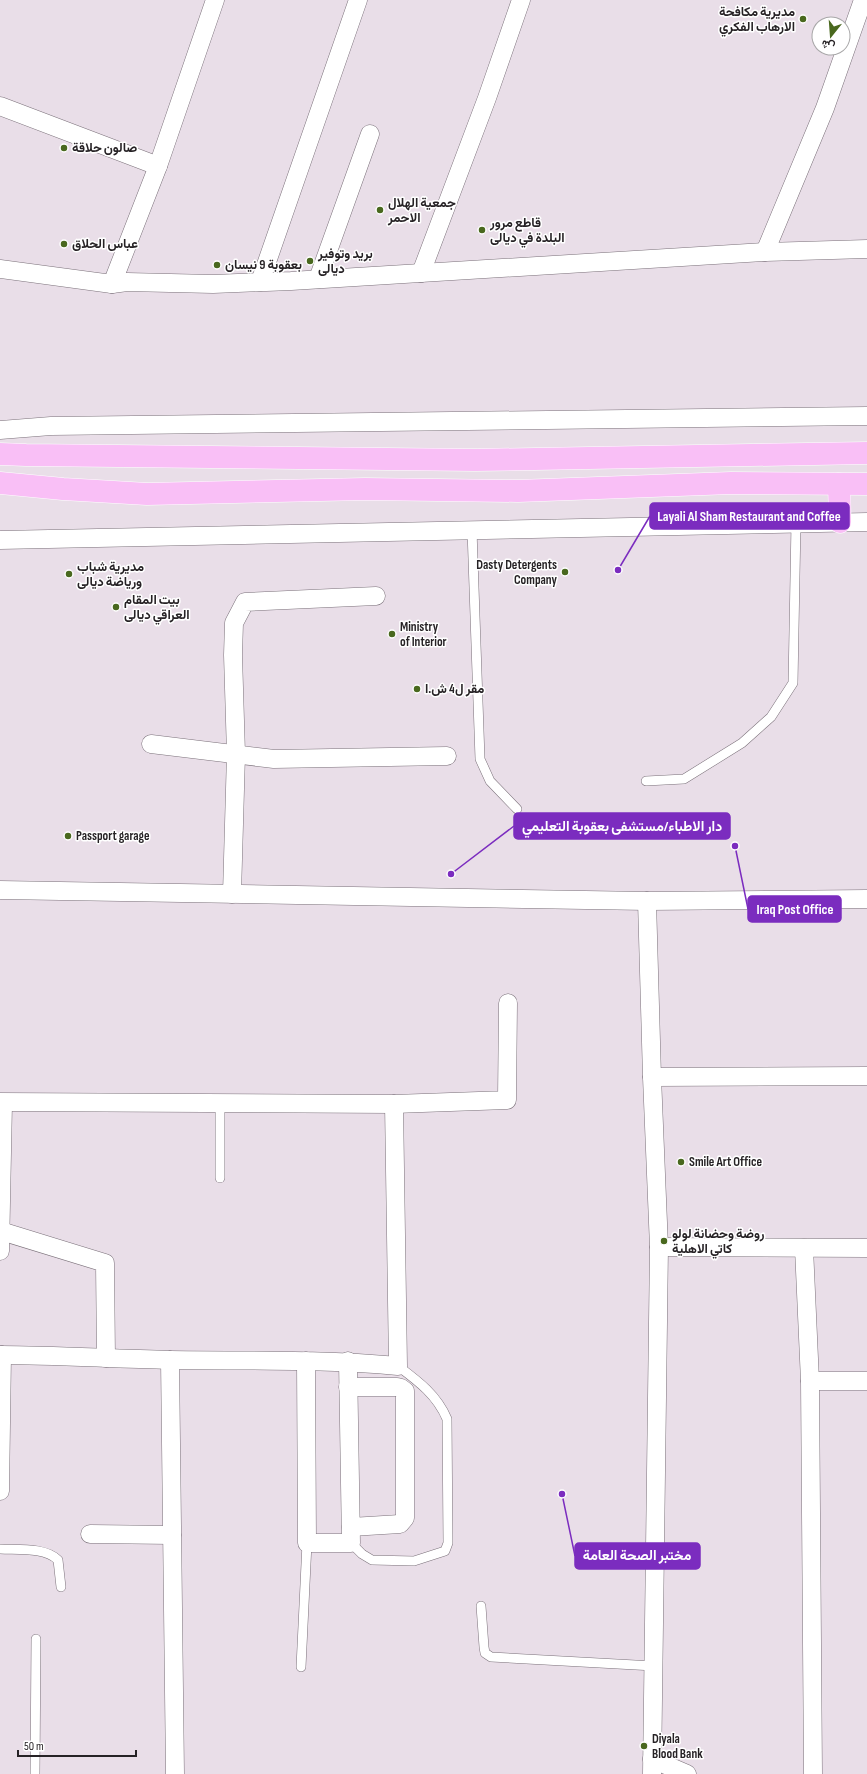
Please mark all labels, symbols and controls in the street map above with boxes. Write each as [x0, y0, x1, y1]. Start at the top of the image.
place label: مديرية مكافحة الارهاب الفكري [719, 4, 795, 37]
marker: مديرية مكافحة الارهاب الفكري [798, 14, 808, 24]
north arrow [811, 16, 851, 56]
text: ش [820, 37, 836, 53]
place label: صالون حلاقة [72, 140, 137, 156]
marker: صالون حلاقة [59, 143, 69, 153]
place label: جمعية الهلال الاحمر [387, 195, 456, 226]
marker: جمعية الهلال الاحمر [375, 205, 385, 215]
place label: قاطع مرور البلدة في ديالى [489, 215, 565, 248]
marker: قاطع مرور البلدة في ديالى [477, 225, 487, 235]
place label: عباس الحلاق [72, 236, 138, 252]
marker: عباس الحلاق [59, 239, 69, 249]
place label: بريد وتوفير ديالى [317, 246, 373, 277]
marker: بريد وتوفير ديالى [305, 256, 315, 266]
place label: بعقوبة 9 نيسان [225, 257, 302, 273]
marker: بعقوبة 9 نيسان [212, 260, 222, 270]
callout: Layali Al Sham Restaurant and Coffee [650, 503, 849, 529]
text: Layali Al Sham Restaurant and Coffee [657, 508, 841, 525]
place label: Dasty Detergents Company [476, 557, 558, 588]
place label: مديرية شباب ورياضة ديالى [77, 559, 144, 590]
marker: Dasty Detergents Company [560, 567, 570, 577]
marker: مديرية شباب ورياضة ديالى [64, 569, 74, 579]
place label: بيت المقام العراقي ديالى [124, 592, 190, 625]
marker: بيت المقام العراقي ديالى [111, 602, 121, 612]
place label: Ministry of Interior [400, 619, 447, 650]
marker: Ministry of Interior [387, 629, 397, 639]
place label: مقر ل4 ش.ا [425, 681, 484, 697]
marker: مقر ل4 ش.ا [412, 684, 422, 694]
callout: دار الاطباء/مستشفى بعقوبة التعليمي [514, 813, 730, 839]
text: دار الاطباء/مستشفى بعقوبة التعليمي [522, 818, 722, 838]
place label: Passport garage [76, 828, 150, 844]
marker: Passport garage [63, 831, 73, 841]
callout: Iraq Post Office [748, 896, 841, 922]
text: Iraq Post Office [757, 901, 833, 918]
place label: Smile Art Office [689, 1154, 762, 1170]
marker: Smile Art Office [676, 1157, 686, 1167]
place label: روضة وحضانة لولو كاتي الاهلية [672, 1226, 765, 1259]
marker: روضة وحضانة لولو كاتي الاهلية [659, 1236, 669, 1246]
callout: مختبر الصحة العامة [575, 1543, 700, 1569]
text: مختبر الصحة العامة [583, 1547, 692, 1564]
place label: Diyala Blood Bank [652, 1731, 703, 1762]
scale bar [18, 1732, 136, 1758]
text: 50 m [24, 1739, 44, 1754]
marker: Diyala Blood Bank [639, 1741, 649, 1751]

